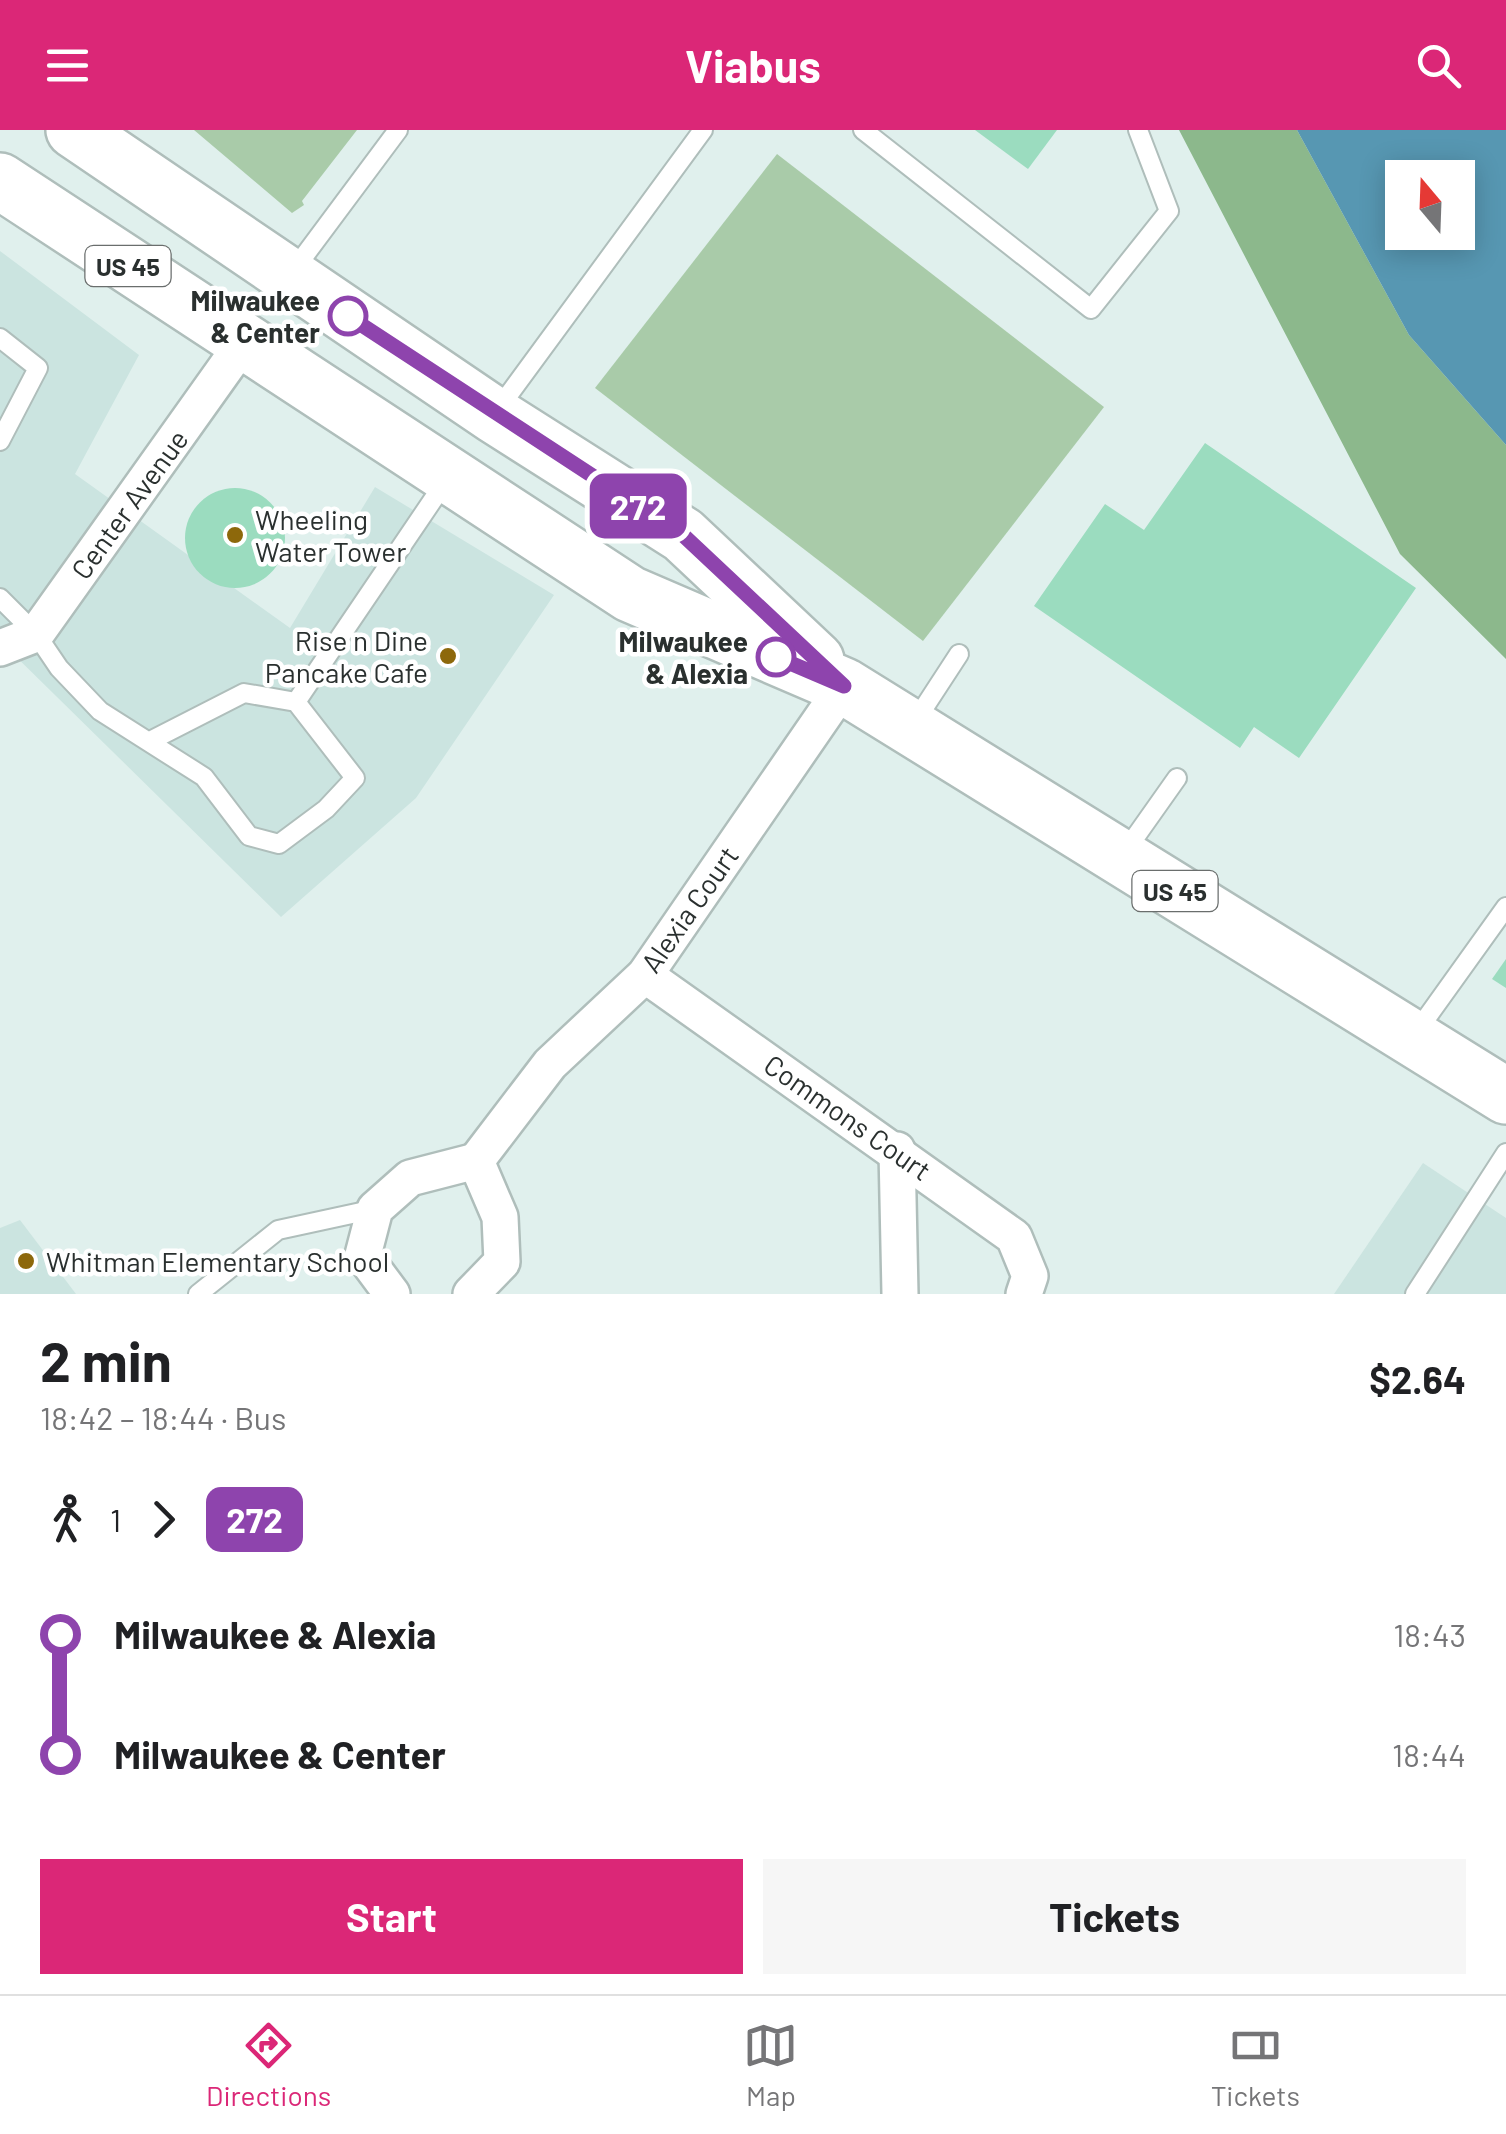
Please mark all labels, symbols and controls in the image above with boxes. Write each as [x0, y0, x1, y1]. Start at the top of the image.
icon: menu [40, 38, 95, 93]
text: Viabus [685, 38, 821, 92]
icon: search [1411, 38, 1466, 93]
north arrow [1385, 160, 1475, 250]
map controls [1385, 160, 1475, 250]
road number: US 45 [86, 246, 170, 286]
place label: Milwaukee & Center [191, 283, 320, 349]
marker: Milwaukee & Center [329, 297, 367, 335]
street label: Center Avenue [63, 423, 195, 585]
line badge: 272 [580, 474, 696, 538]
text: 272 [610, 485, 666, 527]
place label: Wheeling Water Tower [255, 502, 406, 568]
marker: Wheeling Water Tower [224, 524, 246, 546]
place label: Rise n Dine Pancake Cafe [265, 623, 428, 689]
place label: Milwaukee & Alexia [619, 624, 748, 690]
marker: Milwaukee & Alexia [757, 638, 795, 676]
marker: Rise n Dine Pancake Cafe [437, 645, 459, 667]
street label: Alexia Court [633, 839, 745, 979]
road number: US 45 [1132, 871, 1218, 911]
street label: Commons Court [758, 1047, 938, 1187]
place label: Whitman Elementary School [46, 1244, 389, 1278]
marker: Whitman Elementary School [15, 1250, 37, 1272]
text: 2 min [40, 1327, 172, 1393]
text: $2.64 [1369, 1356, 1466, 1402]
text: 18:42 – 18:44 · Bus [40, 1398, 286, 1436]
icon: walk [40, 1492, 95, 1547]
icon: forward [136, 1492, 191, 1547]
text: 272 [226, 1498, 283, 1540]
text: 1 [110, 1500, 121, 1538]
text: Milwaukee & Alexia [114, 1611, 436, 1657]
text: 18:43 [1393, 1615, 1466, 1653]
text: Milwaukee & Center [114, 1731, 446, 1777]
text: 18:44 [1392, 1735, 1466, 1773]
button: Start [40, 1859, 743, 1974]
button: Tickets [763, 1859, 1466, 1974]
tab: Directions [206, 2018, 331, 2112]
tab: Map [743, 2018, 798, 2112]
tab: Tickets [1211, 2018, 1300, 2112]

